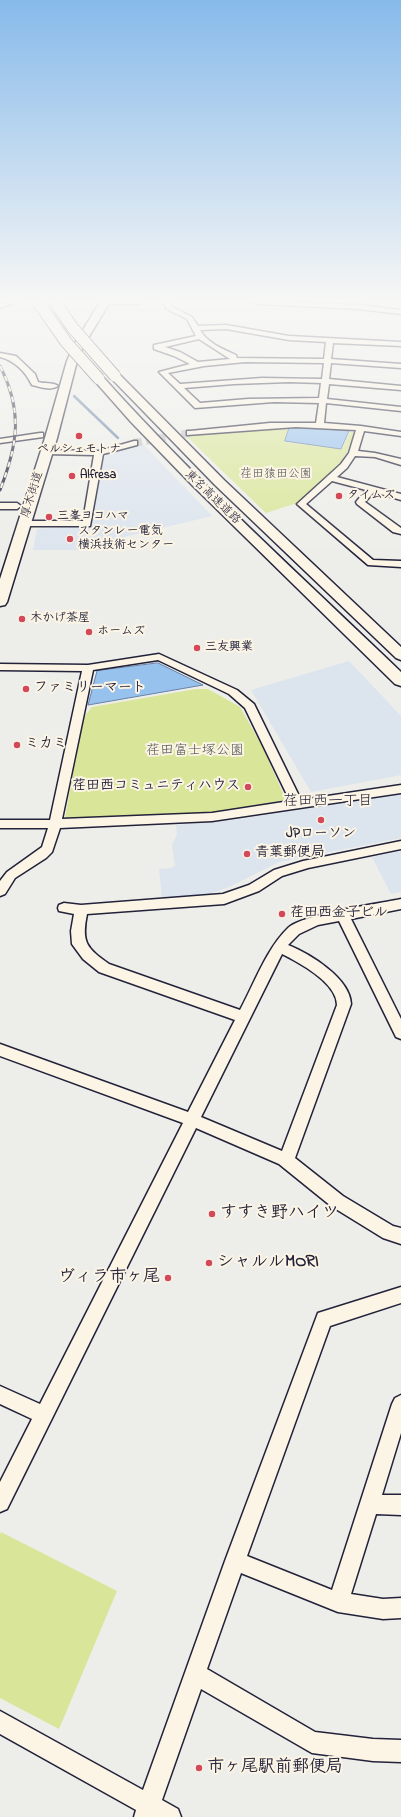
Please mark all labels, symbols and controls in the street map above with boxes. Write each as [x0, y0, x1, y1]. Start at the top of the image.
marker: ペルシェモトナ [74, 431, 84, 441]
place label: ペルシェモトナ [37, 443, 121, 457]
street label: 東名高速道路 [181, 468, 243, 528]
park label: 荏田猿田公園 [240, 468, 312, 482]
place label: Alfresa [80, 469, 116, 483]
street label: 厚木街道 [19, 470, 47, 520]
marker: Alfresa [67, 471, 77, 481]
place label: タイムズ [347, 489, 395, 503]
marker: タイムズ [334, 491, 344, 501]
place label: 三峯ヨコハマ [57, 510, 129, 524]
marker: 三峯ヨコハマ [44, 512, 54, 522]
place label: スタンレー電気 横浜技術センター [78, 525, 174, 553]
marker: スタンレー電気 横浜技術センター [65, 534, 75, 544]
place label: 木かげ茶屋 [30, 612, 90, 626]
marker: 木かげ茶屋 [17, 614, 27, 624]
place label: ホームズ [97, 625, 145, 639]
marker: ホームズ [84, 627, 94, 637]
place label: 三友興業 [205, 641, 253, 655]
marker: 三友興業 [192, 643, 202, 653]
place label: ファミリーマート [34, 681, 146, 697]
marker: ファミリーマート [21, 684, 31, 694]
place label: ミカミ [25, 737, 67, 753]
marker: ミカミ [12, 740, 22, 750]
park label: 荏田富士塚公園 [146, 744, 244, 760]
place label: 荏田西コミュニティハウス [72, 779, 240, 795]
marker: 荏田西コミュニティハウス [243, 782, 253, 792]
district label: 荏田西一丁目 [283, 794, 373, 812]
marker: JPローソン [316, 815, 326, 825]
place label: JPローソン [286, 827, 356, 843]
place label: 青葉郵便局 [255, 846, 325, 862]
marker: 青葉郵便局 [242, 849, 252, 859]
place label: 荏田西金子ビル [290, 906, 388, 922]
marker: 荏田西金子ビル [277, 909, 287, 919]
place label: すすき野ハイツ [220, 1204, 339, 1224]
marker: すすき野ハイツ [207, 1209, 217, 1219]
place label: シャルルMORI [217, 1253, 319, 1273]
marker: シャルルMORI [204, 1258, 214, 1268]
place label: ヴィラ市ヶ尾 [58, 1268, 160, 1288]
marker: ヴィラ市ヶ尾 [163, 1273, 173, 1283]
place label: 市ヶ尾駅前郵便局 [207, 1758, 343, 1778]
marker: 市ヶ尾駅前郵便局 [194, 1763, 204, 1773]

